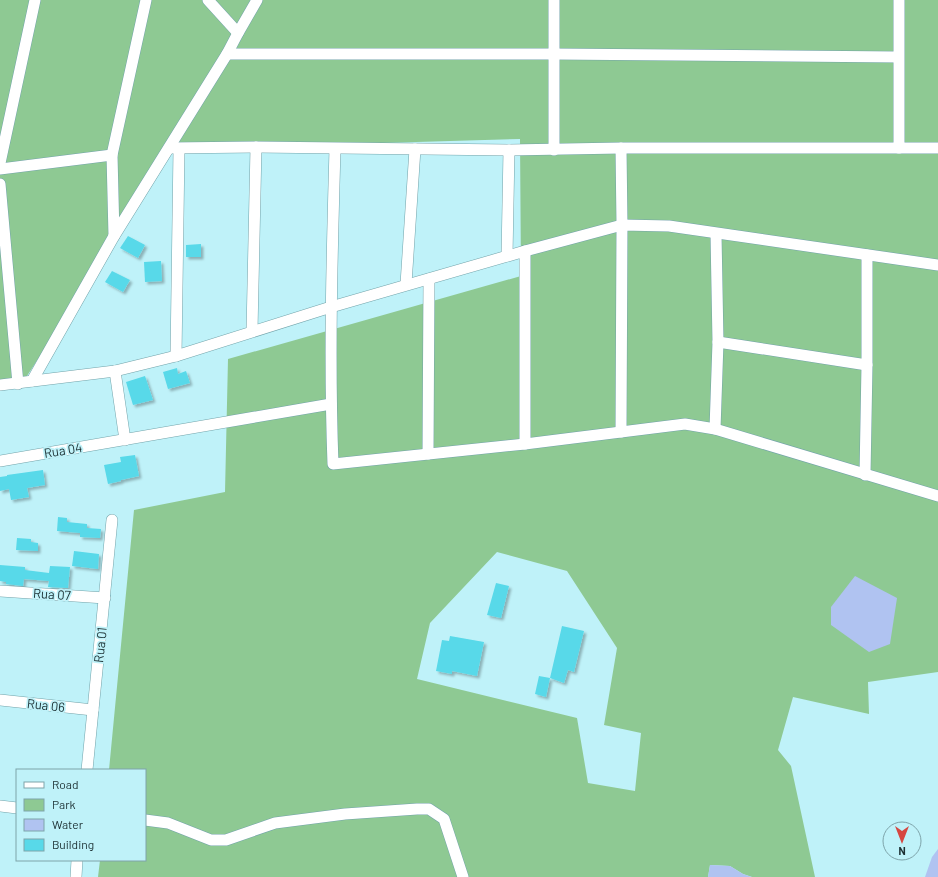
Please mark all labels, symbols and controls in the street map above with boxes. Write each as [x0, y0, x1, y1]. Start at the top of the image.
street label: Rua 04 [43, 439, 83, 461]
street label: Rua 07 [33, 585, 71, 603]
street label: Rua 01 [90, 626, 110, 664]
street label: Rua 06 [26, 695, 66, 715]
legend [16, 769, 146, 861]
text: Road [52, 777, 79, 791]
text: Park [52, 797, 76, 811]
text: Water [52, 817, 84, 831]
north arrow [882, 821, 922, 861]
text: Building [52, 837, 94, 851]
text: N [898, 845, 906, 858]

